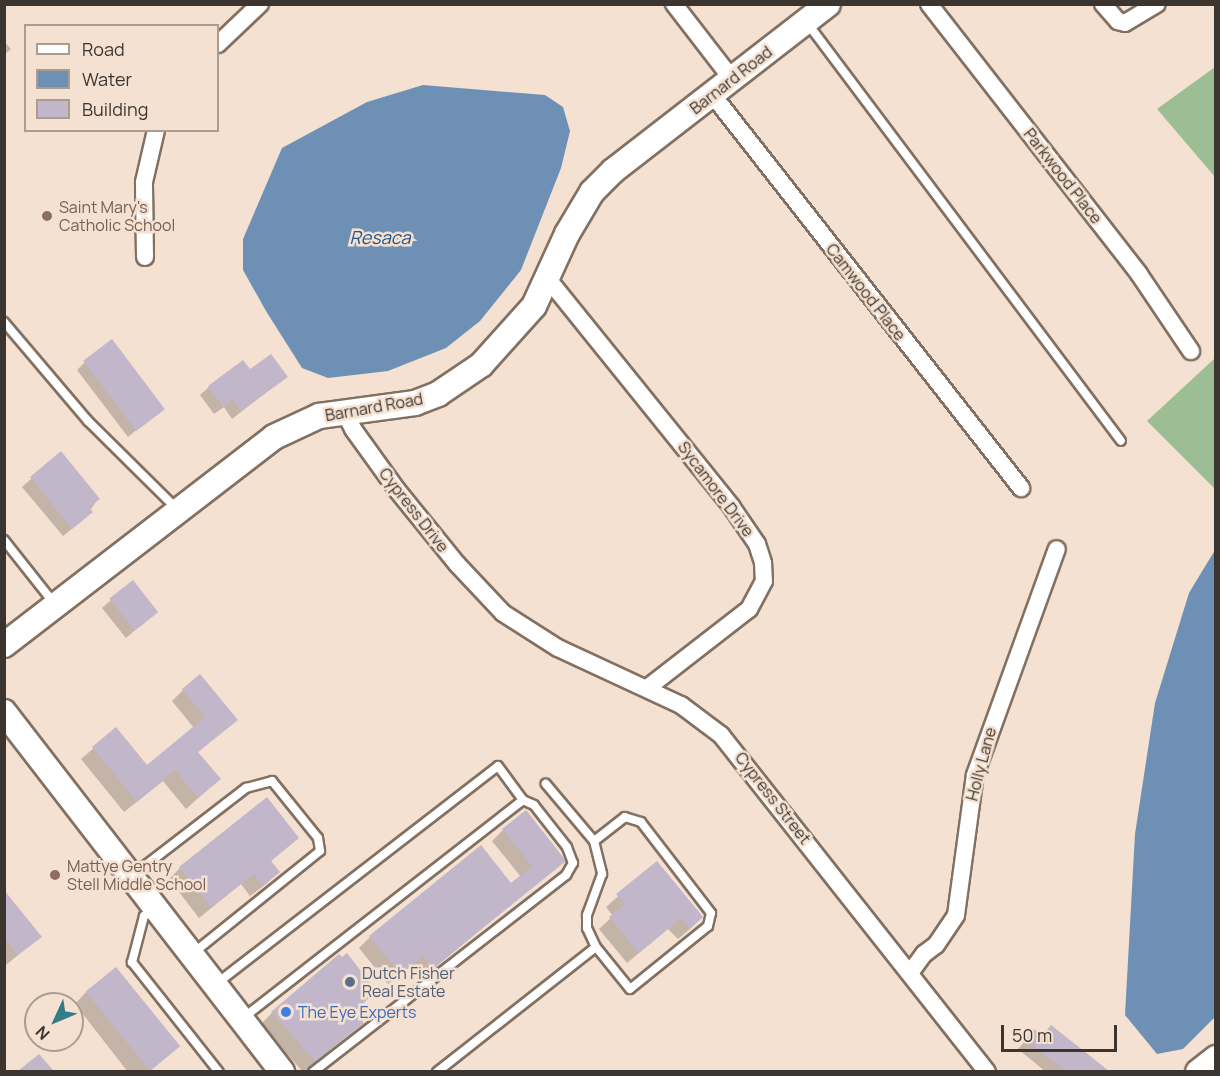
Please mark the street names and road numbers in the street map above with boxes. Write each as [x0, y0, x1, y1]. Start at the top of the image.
street label: Barnard Road [686, 42, 776, 118]
street label: Parkwood Place [1020, 125, 1106, 227]
street label: Camwood Place [822, 240, 910, 344]
street label: Barnard Road [324, 389, 424, 425]
street label: Sycamore Drive [674, 438, 758, 540]
street label: Cypress Drive [375, 464, 453, 556]
street label: Holly Lane [962, 725, 1000, 803]
street label: Cypress Street [731, 748, 815, 848]

